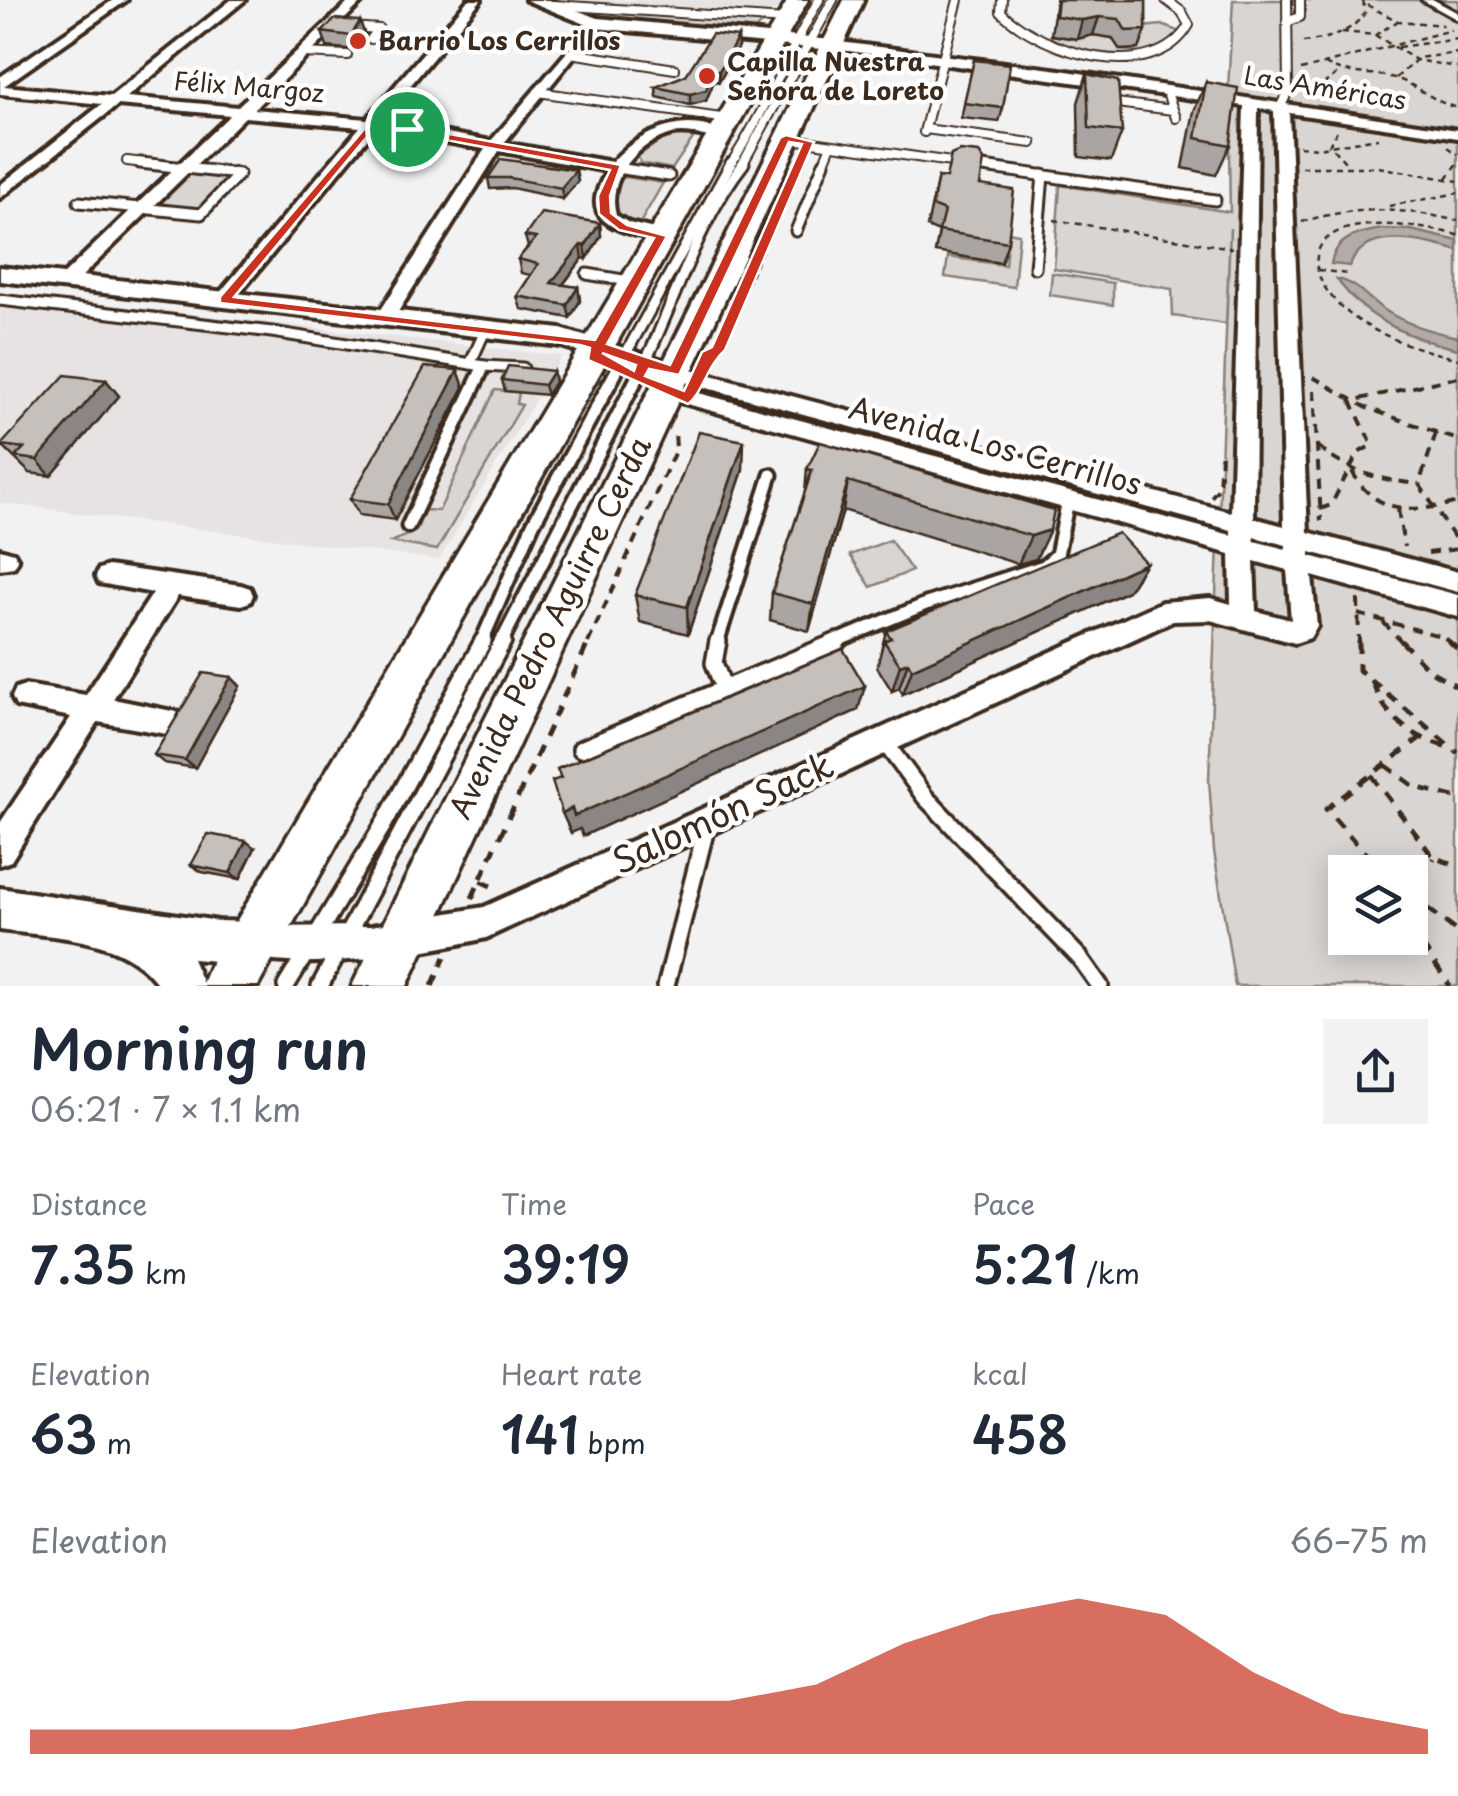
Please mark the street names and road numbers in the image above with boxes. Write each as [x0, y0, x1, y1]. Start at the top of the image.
street label: Las Américas [1241, 55, 1409, 119]
street label: Félix Margoz [172, 60, 326, 112]
street label: Avenida Los Cerrillos [844, 384, 1147, 505]
street label: Avenida Pedro Aguirre Cerda [436, 428, 661, 826]
street label: Salomón Sack [602, 737, 841, 886]

